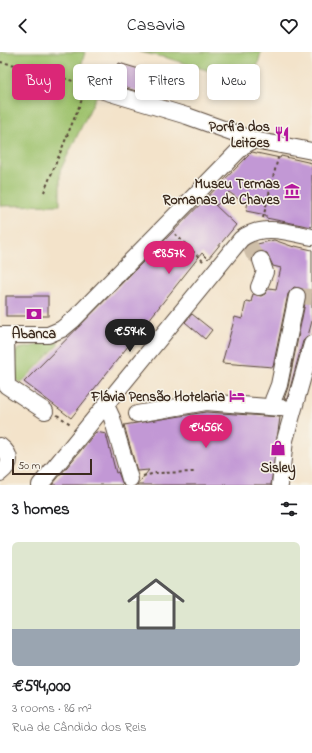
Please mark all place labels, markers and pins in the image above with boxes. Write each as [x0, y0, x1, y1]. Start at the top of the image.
place label: Porfia dos Leitões [209, 117, 270, 154]
restaurant icon: Porfia dos Leitões [273, 125, 291, 143]
place label: Museu Termas Romanas de Chaves [162, 174, 280, 211]
museum icon: Museu Termas Romanas de Chaves [283, 182, 301, 200]
pin: €857K [141, 241, 197, 275]
bank icon: Abanca [25, 305, 43, 323]
pin: €594K [102, 319, 158, 353]
place label: Abanca [12, 324, 57, 345]
place label: Flávia Pensão Hotelaria [90, 387, 225, 408]
hotel icon: Flávia Pensão Hotelaria [228, 387, 246, 405]
pin: €456K [178, 415, 234, 449]
shop icon: Sisley [269, 439, 287, 457]
place label: Sisley [260, 458, 296, 481]

